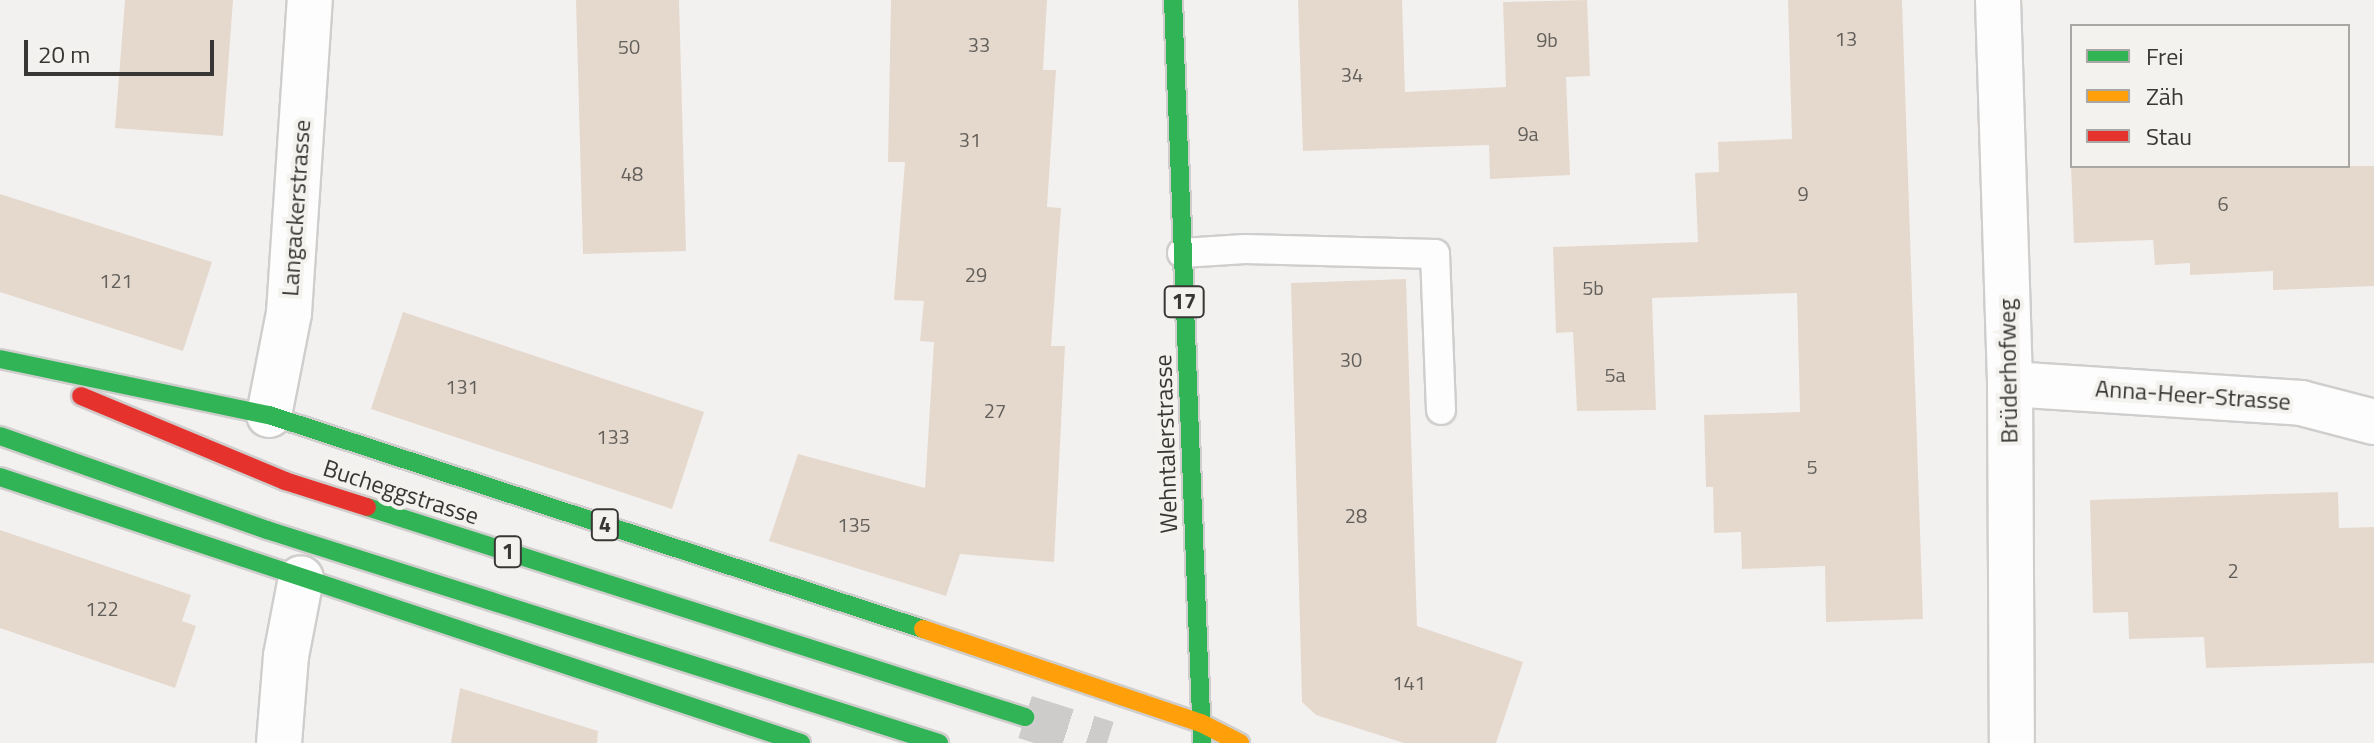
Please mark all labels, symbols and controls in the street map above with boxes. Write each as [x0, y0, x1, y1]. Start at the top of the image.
scale bar [28, 24, 218, 74]
legend [2070, 24, 2350, 168]
house number: 13 [1835, 26, 1857, 50]
house number: 9b [1536, 27, 1558, 51]
house number: 33 [968, 32, 990, 56]
house number: 50 [618, 34, 640, 58]
text: 20 m [38, 36, 90, 72]
text: Frei [2146, 38, 2184, 74]
house number: 34 [1341, 62, 1363, 86]
text: Zäh [2146, 78, 2184, 114]
text: Stau [2146, 118, 2192, 154]
street label: Langackerstrasse [275, 119, 317, 297]
house number: 9a [1517, 121, 1539, 145]
house number: 31 [959, 127, 981, 151]
house number: 48 [621, 161, 643, 185]
house number: 9 [1797, 181, 1809, 205]
house number: 6 [2217, 191, 2229, 215]
house number: 29 [965, 262, 987, 286]
house number: 121 [99, 268, 133, 292]
house number: 5b [1582, 275, 1604, 299]
road number: 17 [1162, 284, 1206, 320]
street label: Brüderhofweg [1992, 298, 2024, 444]
house number: 30 [1340, 347, 1362, 371]
street label: Wehntalerstrasse [1148, 354, 1184, 534]
house number: 5a [1604, 362, 1626, 386]
house number: 131 [445, 374, 479, 398]
street label: Anna-Heer-Strasse [2094, 374, 2292, 416]
house number: 27 [984, 398, 1006, 422]
house number: 133 [596, 424, 630, 448]
street label: Bucheggstrasse [320, 453, 482, 531]
house number: 5 [1806, 454, 1818, 478]
house number: 28 [1345, 503, 1367, 527]
road number: 4 [589, 507, 621, 543]
house number: 135 [837, 512, 871, 536]
road number: 1 [492, 534, 524, 570]
house number: 2 [2227, 558, 2239, 582]
house number: 122 [85, 596, 119, 620]
house number: 141 [1392, 670, 1426, 694]

